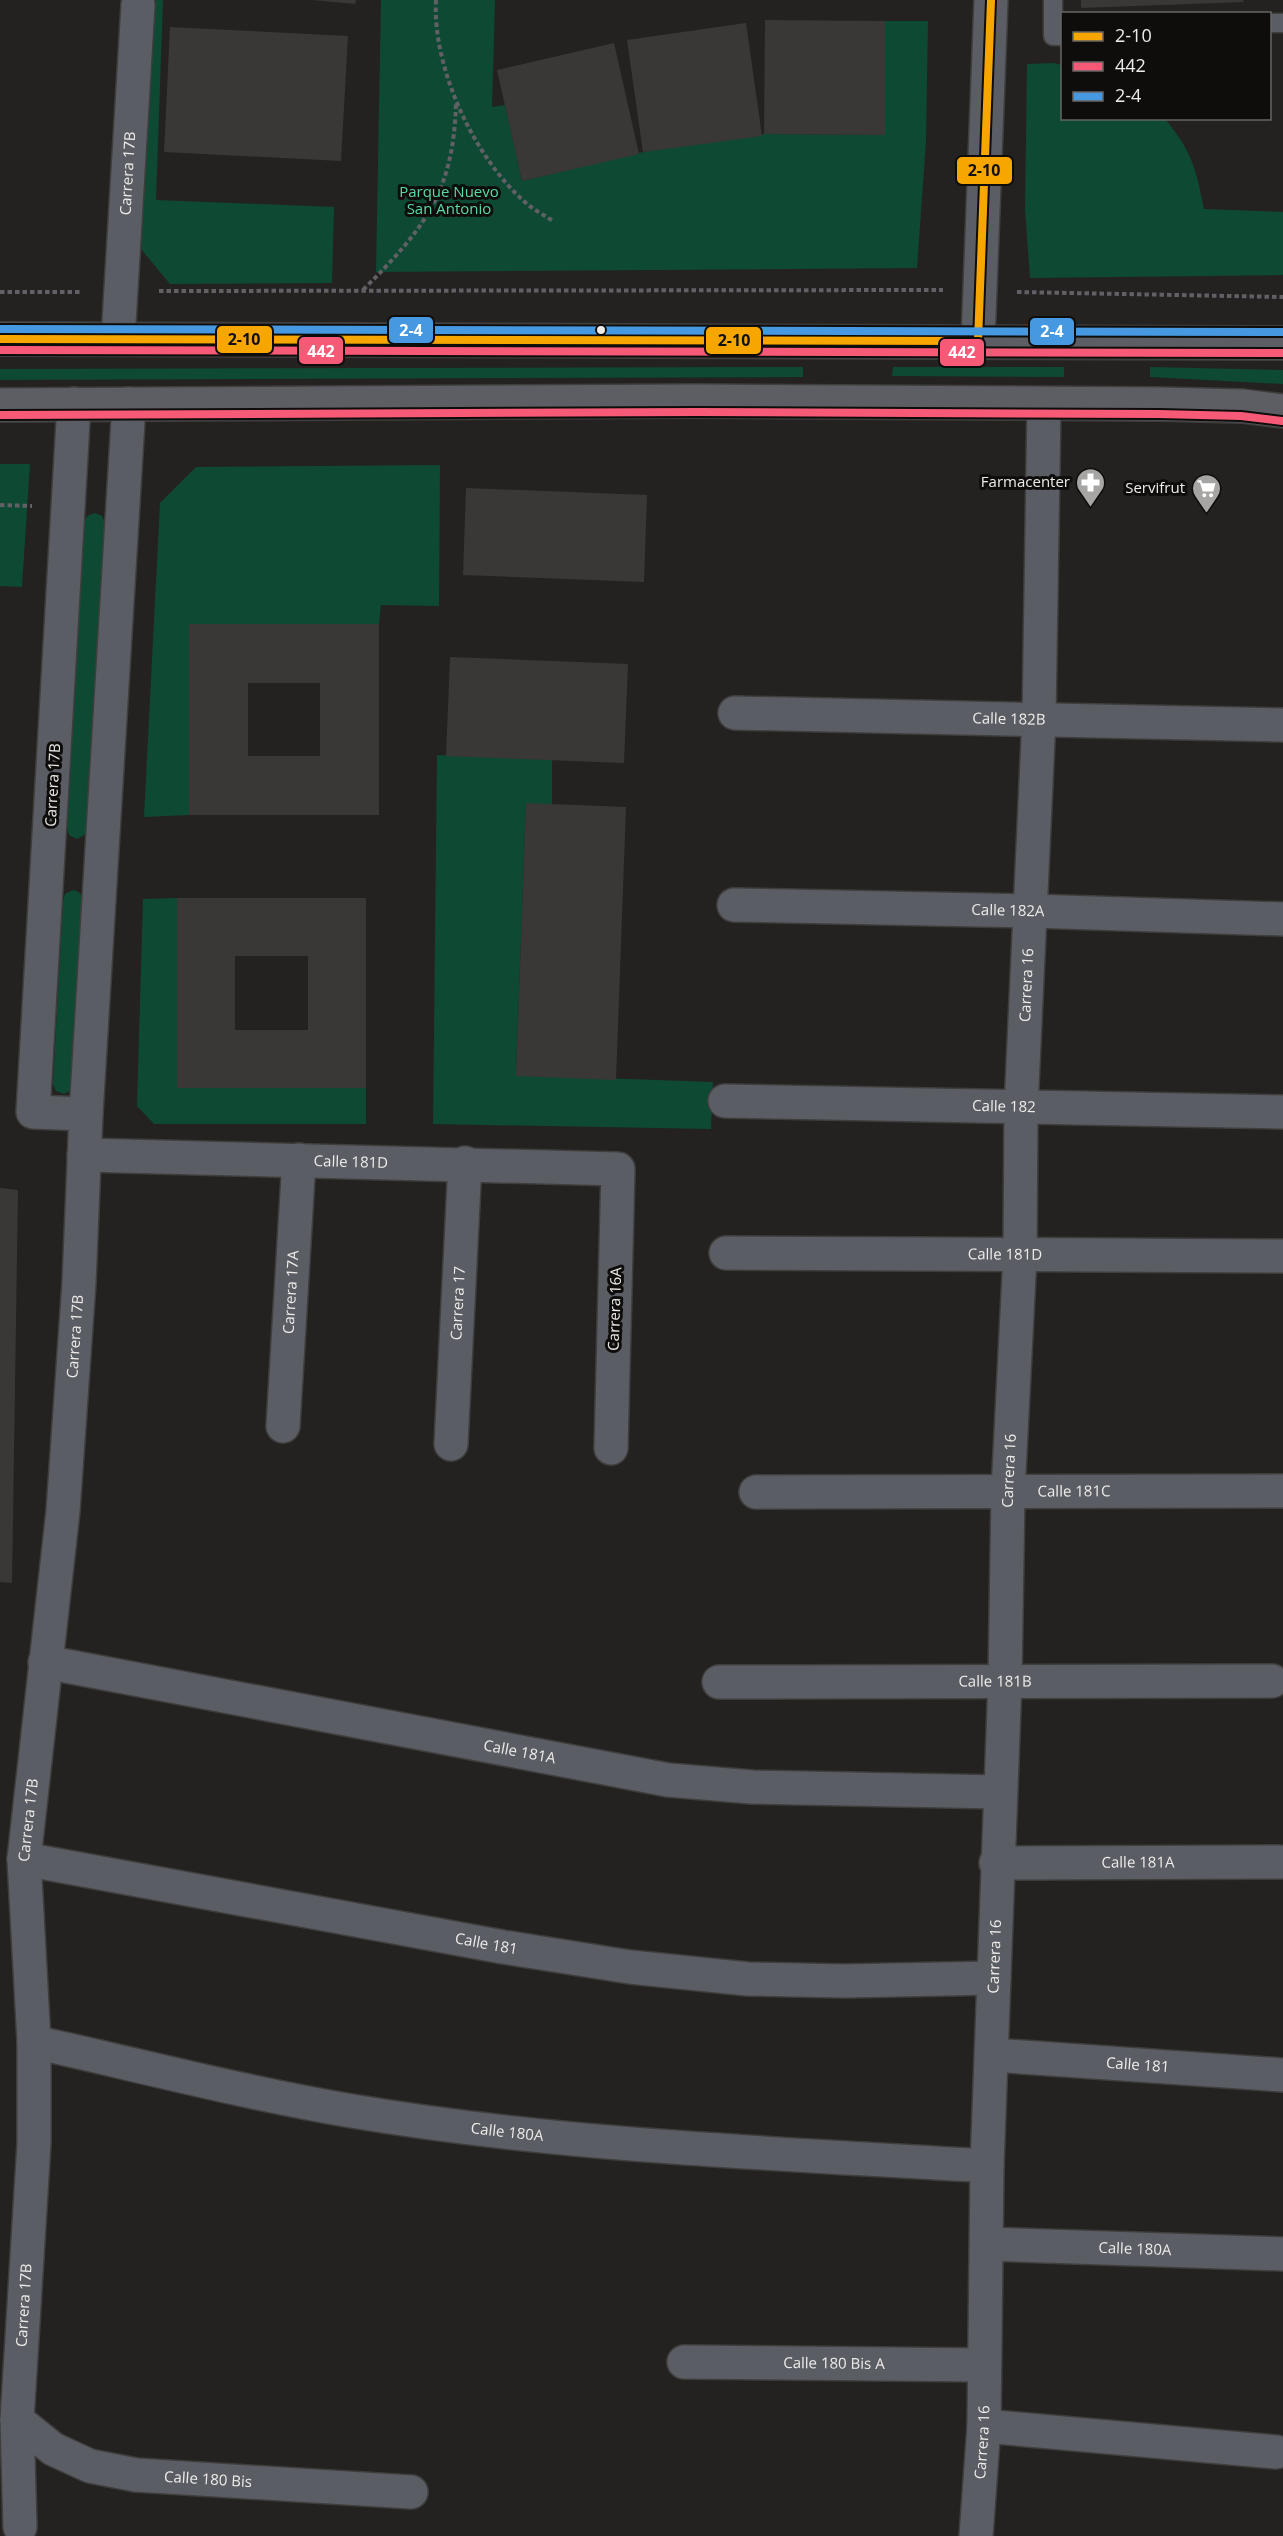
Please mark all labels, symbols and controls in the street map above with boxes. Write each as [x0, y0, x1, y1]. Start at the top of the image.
legend [1061, 12, 1271, 120]
text: 2-10 [1115, 23, 1152, 47]
text: 442 [1115, 53, 1146, 77]
text: 2-4 [1115, 83, 1141, 107]
street label: Carrera 17B [114, 131, 139, 216]
line badge: 2-10 [956, 156, 1013, 185]
text: 2-10 [968, 159, 1000, 181]
park label: Parque Nuevo San Antonio [399, 181, 499, 218]
line badge: 2-4 [388, 316, 434, 344]
line badge: 2-4 [1029, 317, 1075, 346]
text: 2-4 [399, 319, 423, 341]
text: 2-4 [1040, 320, 1064, 342]
unlabelled marker [595, 324, 607, 336]
line badge: 2-10 [216, 325, 273, 354]
line badge: 2-10 [705, 326, 762, 355]
text: 2-10 [228, 328, 260, 350]
text: 2-10 [718, 329, 750, 351]
line badge: 442 [298, 336, 344, 365]
line badge: 442 [939, 338, 985, 367]
text: 442 [307, 340, 335, 362]
text: 442 [948, 341, 976, 363]
pharmacy icon: Farmacenter [1075, 466, 1107, 508]
place label: Farmacenter [981, 471, 1070, 491]
supermarket icon: Servifrut [1190, 472, 1222, 514]
place label: Servifrut [1125, 477, 1185, 497]
street label: Calle 182B [972, 707, 1046, 729]
street label: Carrera 17B [40, 743, 64, 827]
street label: Calle 182A [971, 899, 1045, 920]
street label: Carrera 16 [1014, 948, 1037, 1023]
street label: Calle 182 [972, 1095, 1036, 1116]
street label: Calle 181D [314, 1150, 388, 1172]
street label: Calle 181D [968, 1243, 1042, 1264]
street label: Carrera 17A [278, 1249, 303, 1334]
street label: Carrera 17 [445, 1266, 469, 1341]
street label: Carrera 16A [603, 1266, 625, 1351]
street label: Carrera 17B [61, 1294, 87, 1379]
street label: Carrera 16 [997, 1433, 1020, 1508]
street label: Calle 181C [1038, 1480, 1110, 1500]
street label: Calle 181B [958, 1670, 1032, 1691]
street label: Calle 181A [482, 1734, 558, 1768]
street label: Carrera 17B [13, 1777, 42, 1863]
street label: Calle 181A [1101, 1851, 1175, 1872]
street label: Carrera 16 [982, 1919, 1005, 1994]
street label: Calle 181 [453, 1927, 519, 1958]
street label: Calle 181 [1105, 2052, 1170, 2076]
street label: Calle 180A [470, 2117, 545, 2145]
street label: Calle 180A [1098, 2237, 1172, 2259]
street label: Carrera 17B [10, 2263, 36, 2348]
street label: Calle 180 Bis A [783, 2352, 885, 2373]
street label: Carrera 16 [969, 2405, 993, 2480]
street label: Calle 180 Bis [164, 2466, 253, 2491]

